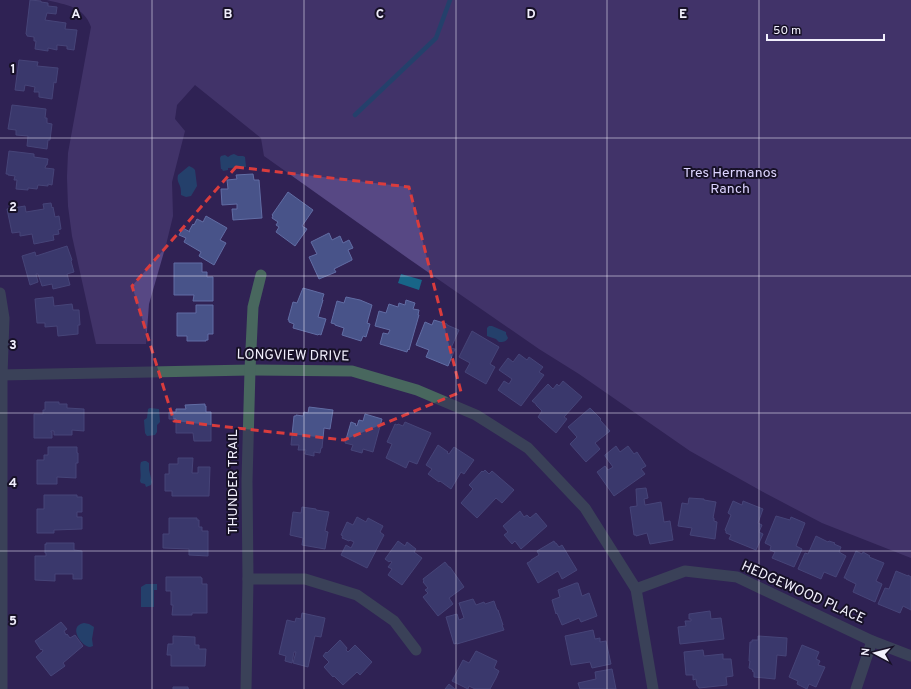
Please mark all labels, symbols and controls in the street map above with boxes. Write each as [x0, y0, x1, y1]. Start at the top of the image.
text: A [71, 7, 81, 23]
text: B [224, 7, 233, 23]
text: C [376, 7, 384, 23]
text: D [526, 7, 536, 23]
text: E [679, 7, 687, 23]
scale bar [767, 16, 884, 42]
text: 50 m [773, 23, 801, 39]
text: 1 [10, 62, 16, 78]
park label: Tres Hermanos Ranch [683, 165, 777, 198]
text: 2 [9, 200, 17, 216]
text: 3 [9, 338, 17, 354]
street label: LONGVIEW DRIVE [236, 347, 350, 365]
street label: THUNDER TRAIL [225, 429, 242, 535]
text: 4 [9, 476, 17, 492]
street label: HEDGEWOOD PLACE [739, 558, 867, 628]
text: 5 [9, 614, 17, 630]
north arrow [855, 633, 895, 673]
text: N [859, 647, 873, 657]

